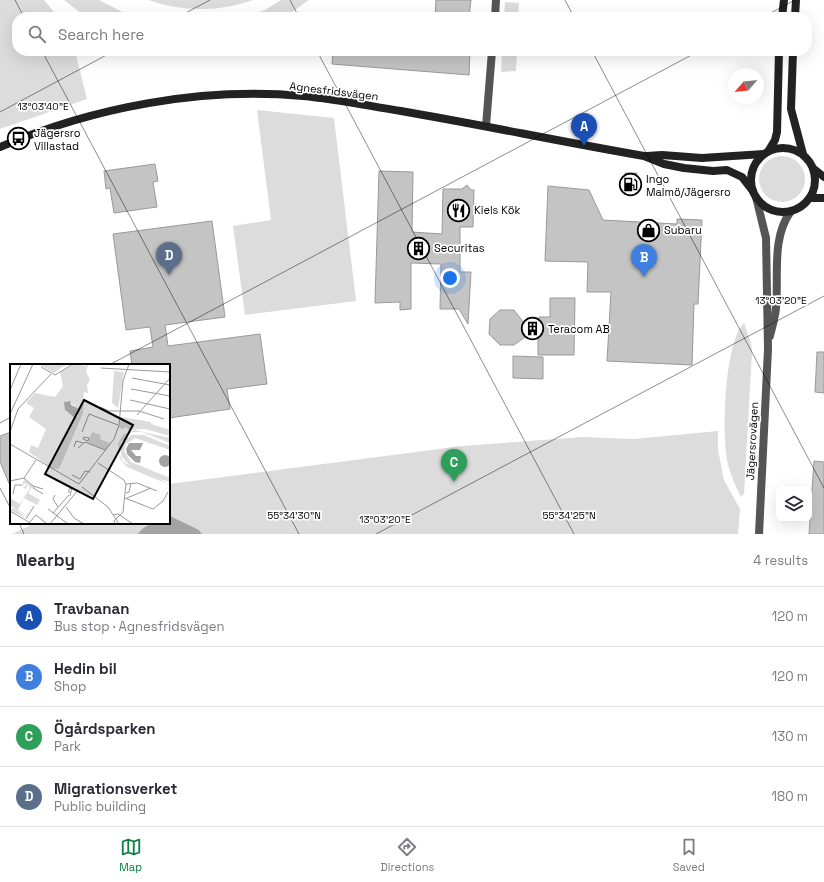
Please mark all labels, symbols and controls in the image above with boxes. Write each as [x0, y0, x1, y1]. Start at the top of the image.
search box [12, 12, 812, 56]
icon: search [26, 23, 48, 45]
text: Search here [58, 25, 144, 44]
north arrow [728, 68, 764, 104]
street label: Agnesfridsvägen [289, 79, 379, 103]
text: 13°03'40"E [17, 100, 69, 113]
pin: A [571, 113, 597, 146]
bus stop icon: Jägersro Villastad [5, 126, 31, 152]
place label: Jägersro Villastad [34, 126, 81, 153]
fuel station icon: Ingo Malmö/Jägersro [618, 172, 644, 198]
place label: Ingo Malmö/Jägersro [646, 172, 731, 199]
restaurant icon: Kiels Kök [445, 197, 471, 223]
place label: Kiels Kök [474, 203, 521, 217]
shop icon: Subaru [635, 217, 661, 243]
place label: Subaru [664, 223, 702, 237]
building icon: Securitas [405, 235, 431, 261]
place label: Securitas [434, 241, 485, 255]
pin: D [156, 242, 182, 275]
pin: B [631, 244, 657, 277]
your location [440, 268, 460, 288]
text: 13°03'20"E [755, 294, 807, 307]
building icon: Teracom AB [519, 316, 545, 342]
place label: Teracom AB [548, 322, 610, 336]
inset map [10, 364, 170, 524]
street label: Jägersrovägen [743, 401, 761, 481]
pin: C [441, 449, 467, 482]
map controls [776, 486, 812, 522]
button: layers [776, 486, 812, 522]
text: 55°34'30"N [267, 509, 321, 522]
text: 55°34'25"N [542, 509, 596, 522]
text: 13°03'20"E [359, 513, 411, 526]
text: Nearby [16, 549, 75, 571]
text: 4 results [753, 552, 808, 569]
text: Travbanan [54, 599, 129, 618]
text: A [25, 608, 33, 625]
text: 120 m [772, 608, 808, 625]
text: Bus stop · Agnesfridsvägen [54, 618, 224, 635]
text: Hedin bil [54, 659, 117, 678]
text: B [25, 668, 33, 685]
text: 120 m [772, 668, 808, 685]
text: Shop [54, 678, 86, 695]
text: Ögårdsparken [54, 719, 156, 738]
text: C [25, 728, 33, 745]
text: 130 m [772, 728, 808, 745]
text: Park [54, 738, 81, 755]
text: Migrationsverket [54, 779, 177, 798]
text: D [25, 788, 33, 805]
text: 180 m [772, 788, 808, 805]
text: Public building [54, 798, 146, 815]
tab: Map [119, 836, 142, 874]
tab: Directions [380, 836, 434, 874]
tab: Saved [673, 836, 705, 874]

